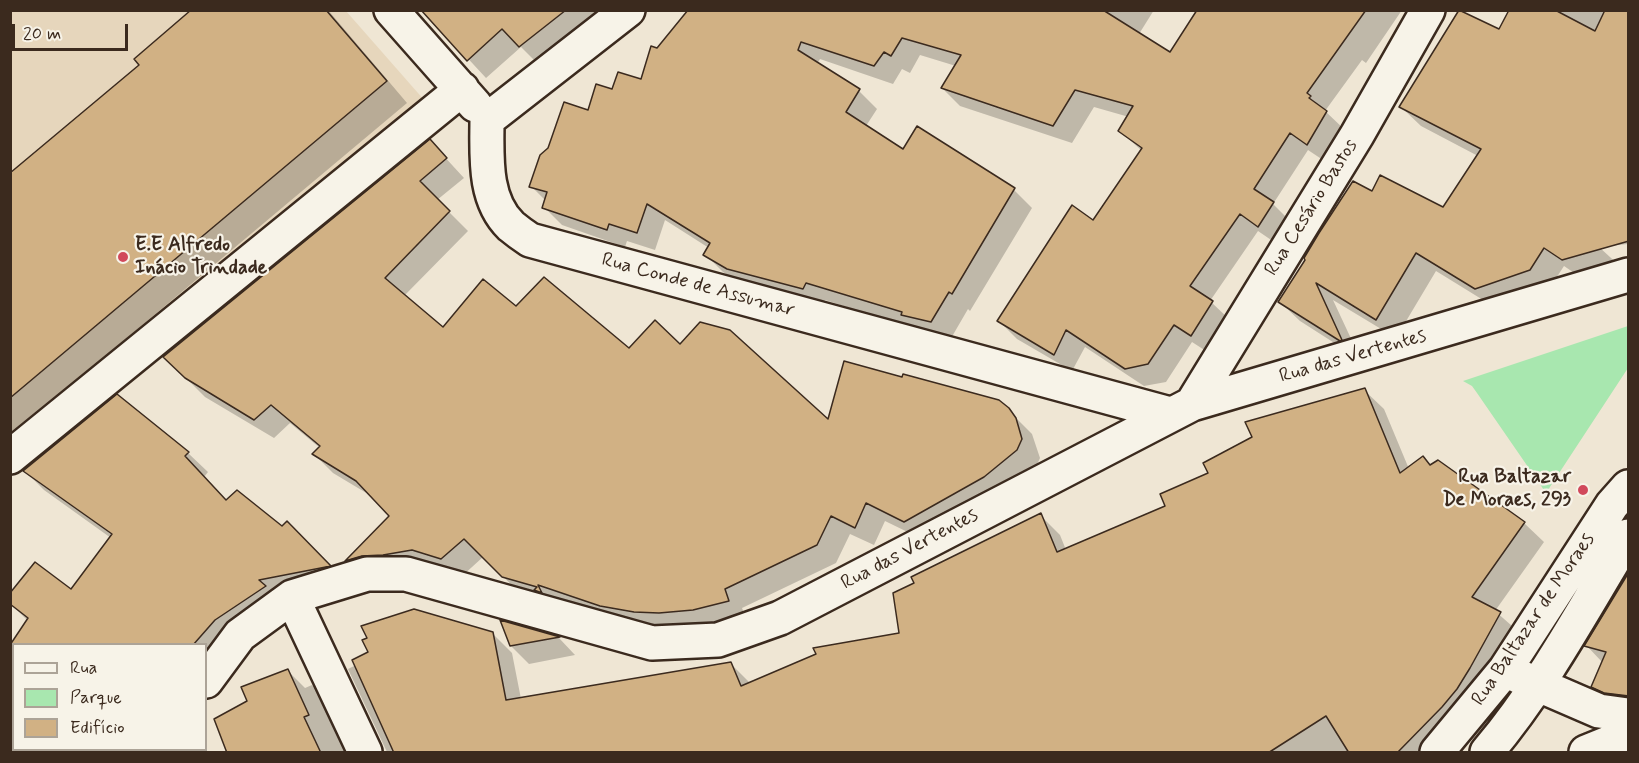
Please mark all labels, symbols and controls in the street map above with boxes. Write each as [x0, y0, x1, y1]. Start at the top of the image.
scale bar [15, 12, 130, 50]
text: 20 m [23, 22, 61, 46]
street label: Rua Cesário Bastos [1260, 135, 1364, 281]
place label: E.E Alfredo Inácio Trindade [135, 234, 267, 281]
street label: Rua Conde de Assumar [599, 249, 797, 323]
marker: E.E Alfredo Inácio Trindade [116, 250, 130, 264]
street label: Rua das Vertentes [1277, 325, 1429, 389]
place label: Rua Baltazar De Moraes, 293 [1443, 466, 1571, 513]
marker: Rua Baltazar De Moraes, 293 [1576, 483, 1590, 497]
street label: Rua das Vertentes [837, 504, 983, 596]
street label: Rua Baltazar de Moraes [1467, 529, 1601, 711]
legend [12, 643, 207, 751]
text: Rua [70, 656, 97, 680]
text: Parque [70, 686, 122, 710]
text: Edifício [70, 716, 125, 740]

